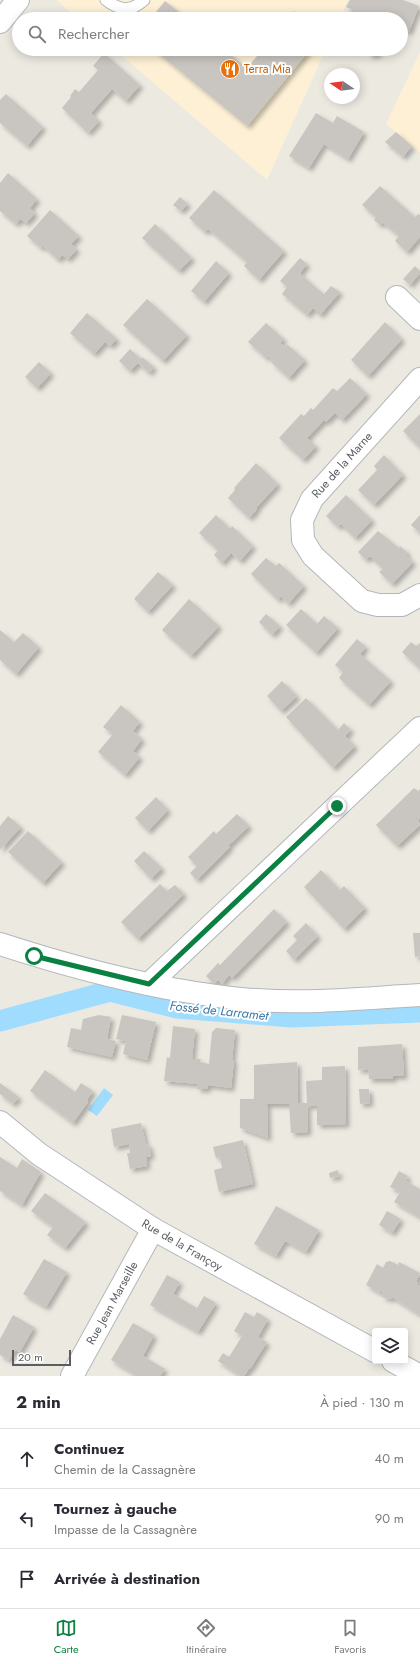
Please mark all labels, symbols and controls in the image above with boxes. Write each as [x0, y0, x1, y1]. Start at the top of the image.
search box [12, 12, 408, 56]
icon: search [26, 23, 48, 45]
text: Rechercher [58, 23, 130, 45]
restaurant icon: Terra Mia [219, 58, 241, 80]
place label: Terra Mia [244, 60, 291, 78]
north arrow [324, 68, 360, 104]
street label: Rue de la Marne [307, 428, 377, 502]
route end [328, 797, 346, 815]
route start [25, 947, 43, 965]
water label: Fossé de Larramet [169, 996, 270, 1025]
street label: Rue de la Françoy [138, 1214, 226, 1276]
street label: Rue Jean Marseille [82, 1258, 142, 1348]
map controls [372, 1328, 408, 1364]
button: layers [372, 1328, 408, 1364]
scale bar [12, 1348, 71, 1367]
text: 20 m [18, 1349, 43, 1365]
text: 2 min [16, 1390, 61, 1414]
text: À pied · 130 m [320, 1393, 404, 1412]
text: Continuez [54, 1438, 124, 1460]
icon: ahead [16, 1448, 38, 1470]
text: 40 m [375, 1449, 404, 1468]
text: Chemin de la Cassagnère [54, 1460, 196, 1479]
text: Tournez à gauche [54, 1498, 177, 1520]
icon: left [16, 1508, 38, 1530]
text: 90 m [375, 1509, 404, 1528]
text: Impasse de la Cassagnère [54, 1520, 197, 1539]
icon: arrive [16, 1568, 38, 1590]
text: Arrivée à destination [54, 1568, 200, 1590]
tab: Carte [54, 1617, 79, 1657]
tab: Itinéraire [186, 1617, 227, 1657]
tab: Favoris [334, 1617, 366, 1657]

